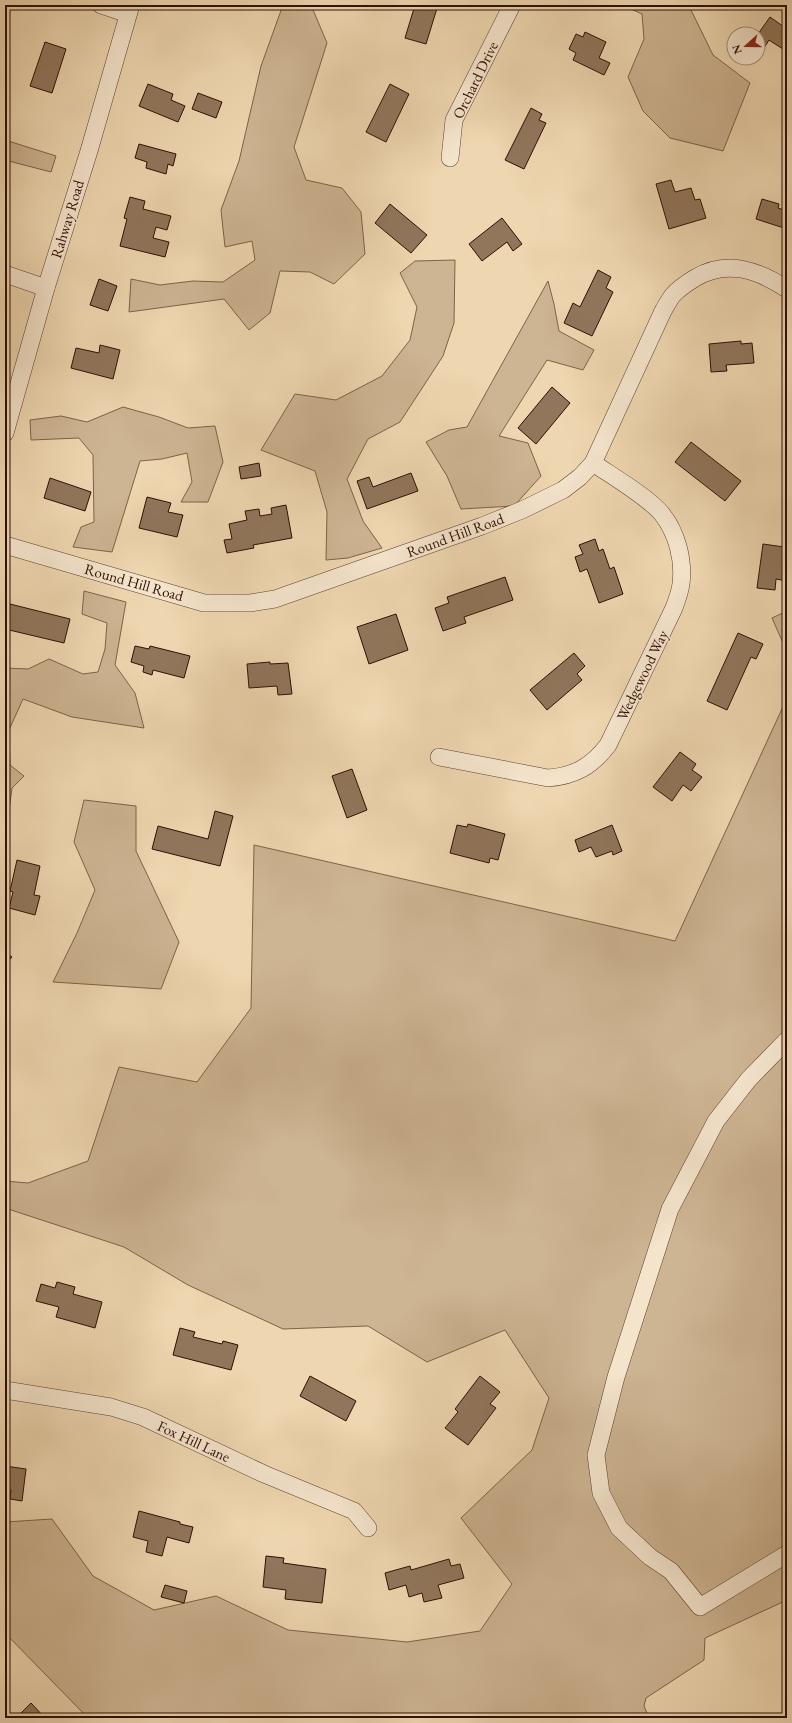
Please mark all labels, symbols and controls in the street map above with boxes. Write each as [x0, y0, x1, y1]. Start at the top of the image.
north arrow [726, 26, 766, 66]
street label: Orchard Drive [448, 38, 502, 122]
text: N [728, 43, 745, 56]
street label: Rahway Road [46, 177, 88, 260]
street label: Round Hill Road [404, 508, 507, 561]
street label: Round Hill Road [82, 559, 186, 605]
street label: Wedgewood Way [612, 626, 672, 723]
street label: Fox Hill Lane [155, 1416, 234, 1466]

